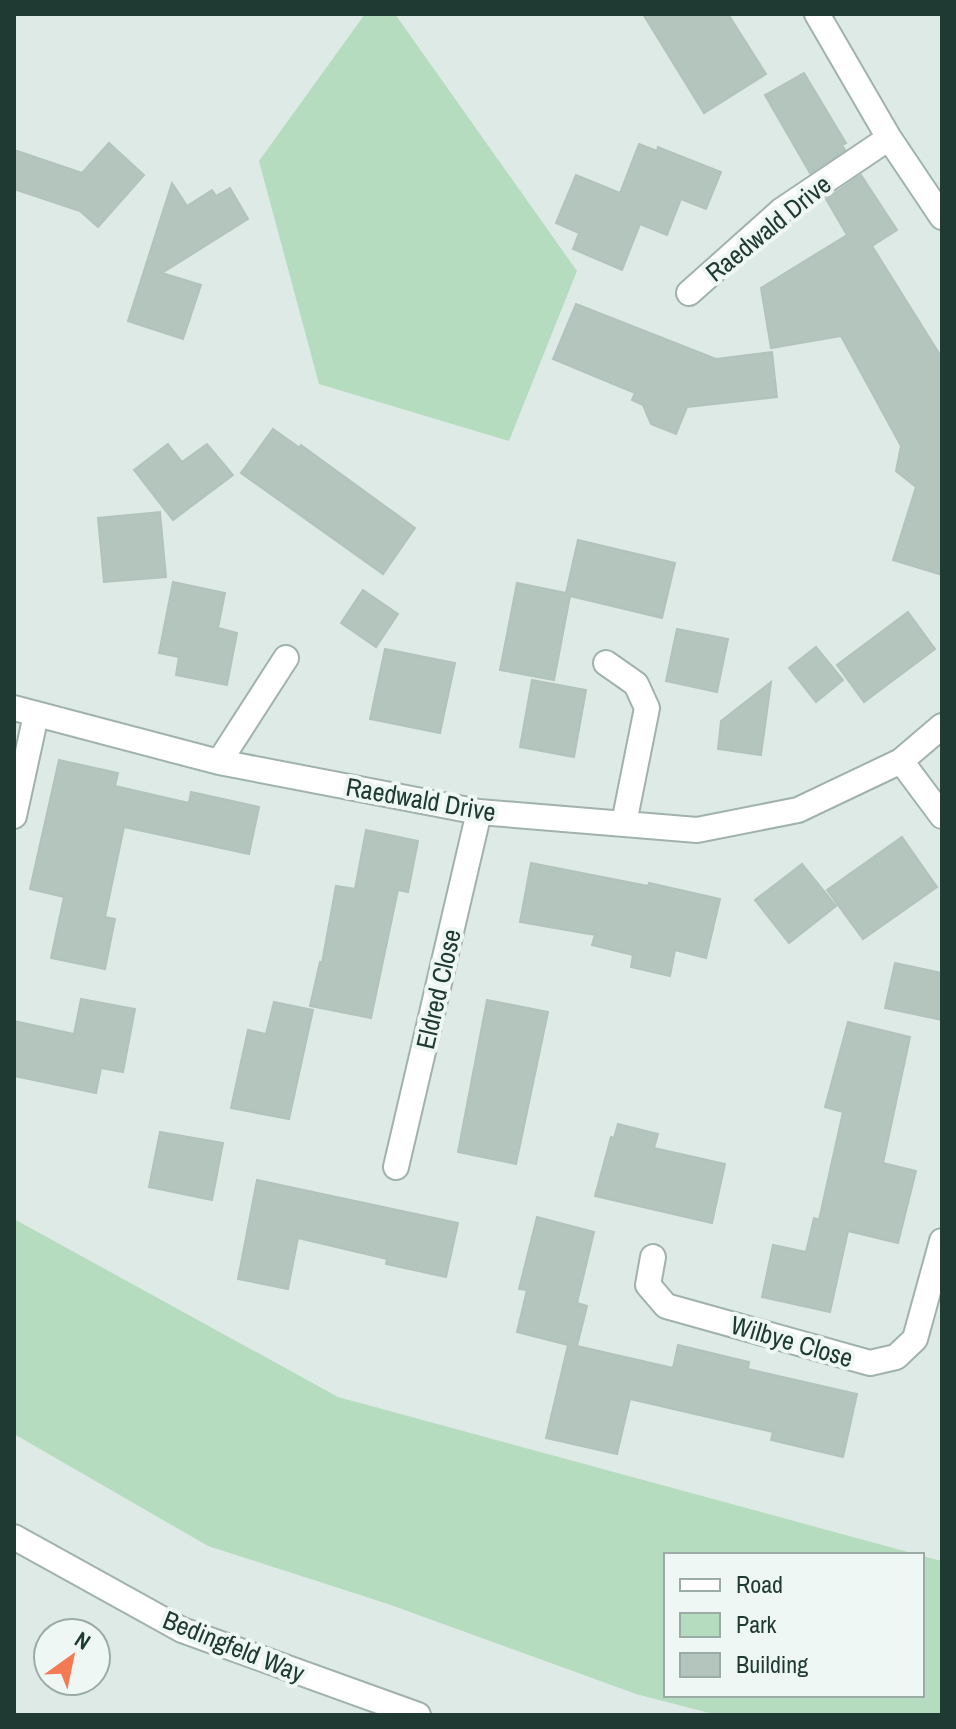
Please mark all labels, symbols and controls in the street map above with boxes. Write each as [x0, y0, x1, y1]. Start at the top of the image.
street label: Raedwald Drive [698, 167, 838, 289]
street label: Raedwald Drive [343, 769, 499, 829]
street label: Eldred Close [407, 926, 469, 1052]
street label: Wilbye Close [727, 1307, 857, 1375]
legend [664, 1553, 924, 1697]
text: Road [736, 1568, 783, 1600]
street label: Bedingfeld Way [158, 1602, 310, 1690]
text: Park [736, 1608, 777, 1640]
north arrow [32, 1617, 112, 1697]
text: N [69, 1624, 97, 1656]
text: Building [736, 1648, 808, 1680]

